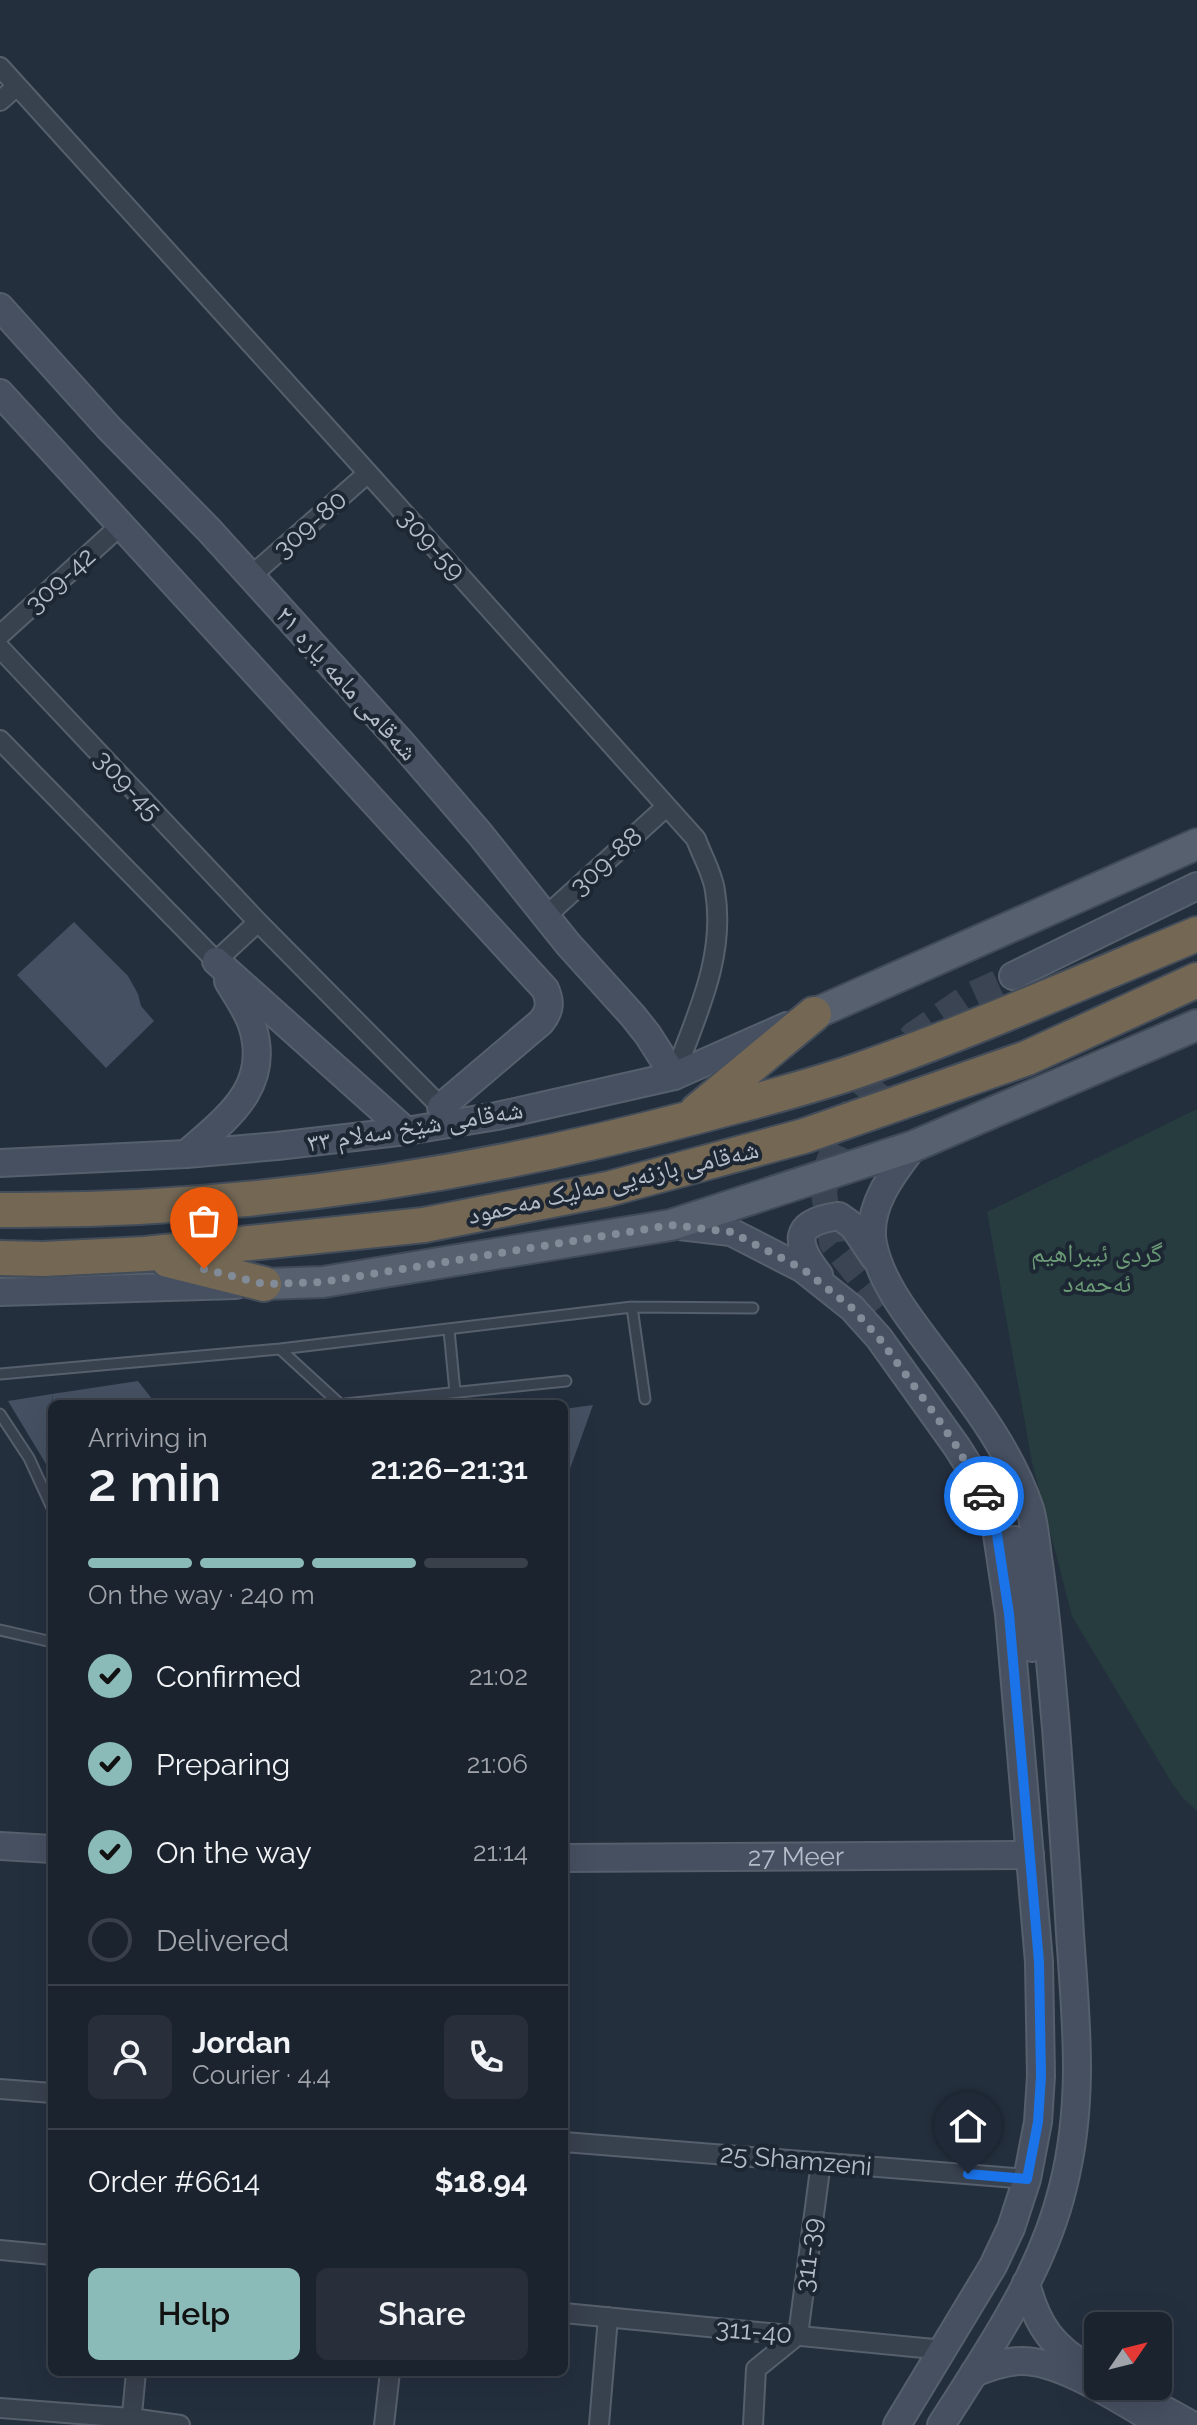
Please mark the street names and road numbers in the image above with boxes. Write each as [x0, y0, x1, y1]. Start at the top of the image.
street label: 309-80 [267, 484, 353, 564]
street label: 309-59 [392, 502, 472, 586]
street label: 309-42 [19, 541, 101, 619]
street label: شەقامی مامە یارە ٢١ [269, 600, 424, 767]
street label: 309-45 [88, 744, 168, 826]
street label: 309-88 [564, 821, 648, 901]
street label: شەقامی شێخ سەلام ٣٣ [305, 1094, 526, 1161]
street label: شەقامی بازنەیی مەلیک مەحمود [464, 1134, 762, 1231]
street label: 27 Meer [748, 1841, 844, 1872]
street label: 25 Shamzeni [719, 2138, 873, 2182]
street label: 311-39 [789, 2216, 827, 2294]
street label: 311-40 [714, 2313, 794, 2349]

